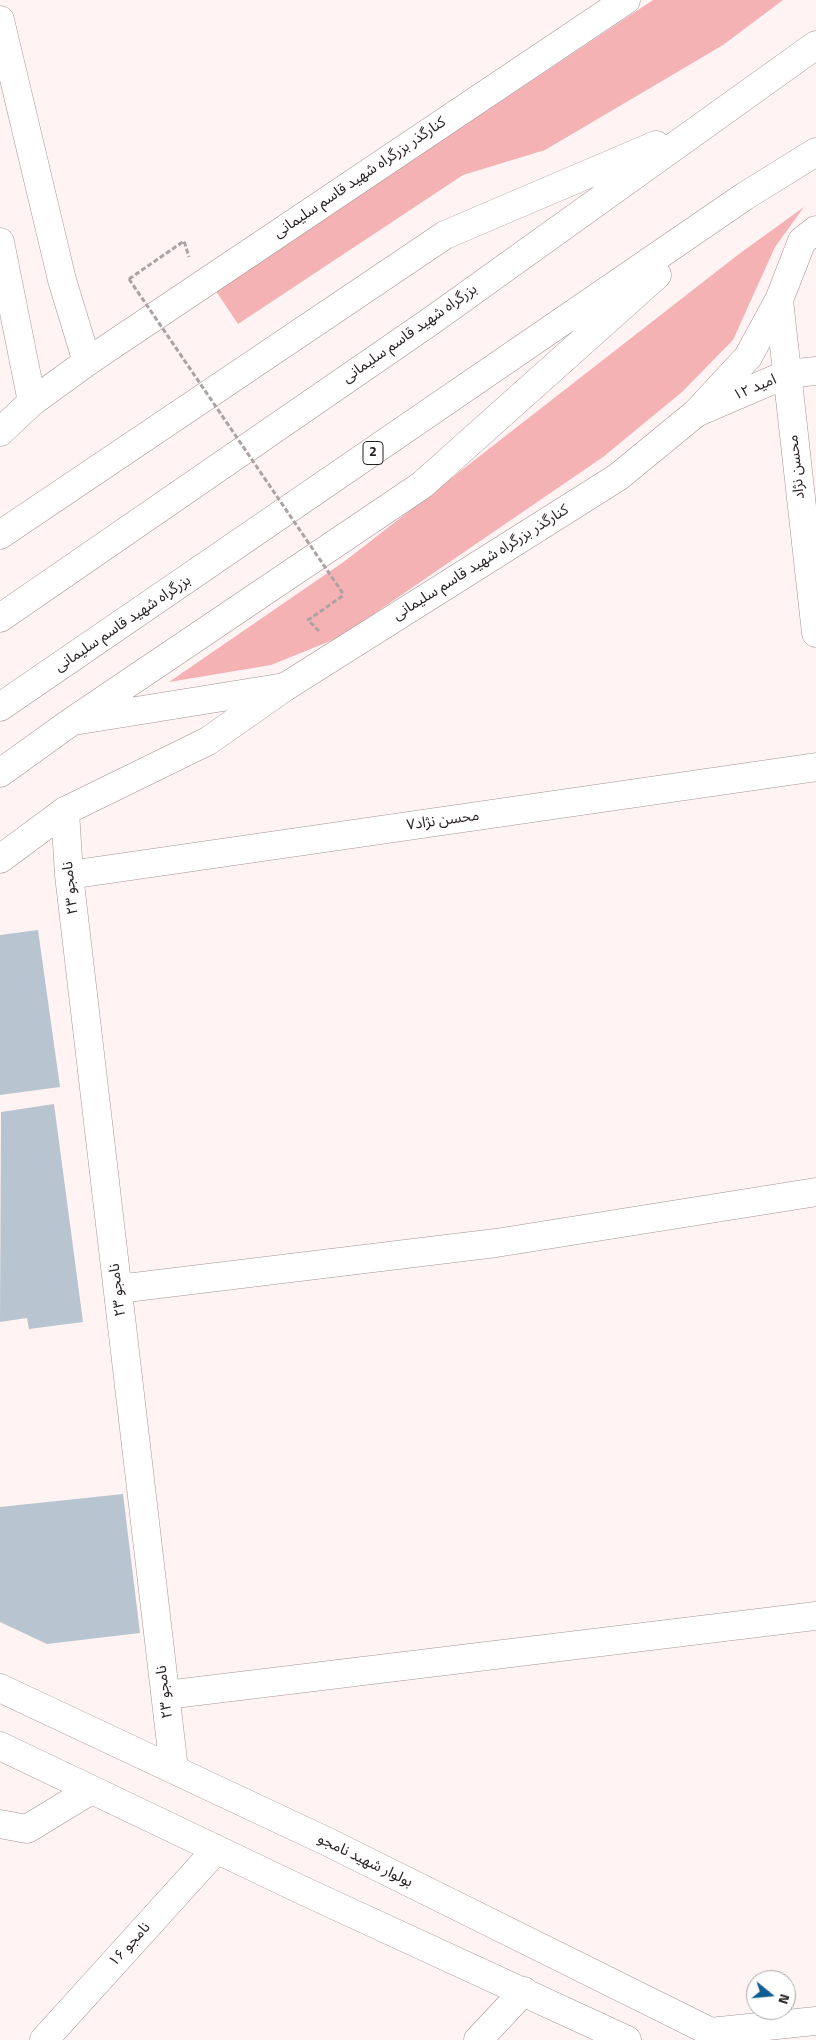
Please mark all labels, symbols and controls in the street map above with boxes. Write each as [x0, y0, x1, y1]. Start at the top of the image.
street label: کنارگذر بزرگراه شهید قاسم سلیمانی [270, 114, 450, 242]
street label: بزرگراه شهید قاسم سلیمانی [339, 281, 481, 387]
street label: امید ۱۲ [731, 371, 779, 405]
street label: محسن نژاد [785, 434, 809, 500]
road number: 2 [363, 442, 383, 464]
street label: کنارگذر بزرگراه شهید قاسم سلیمانی [390, 501, 572, 625]
street label: بزرگراه شهید قاسم سلیمانی [52, 572, 194, 676]
street label: محسن نژاد۷ [405, 807, 481, 835]
street label: نامجو ۲۳ [59, 861, 83, 915]
street label: نامجو ۲۳ [106, 1262, 130, 1318]
street label: نامجو ۲۳ [153, 1664, 177, 1720]
street label: بولوار شهید نامجو [314, 1830, 416, 1892]
street label: نامجو ۱۶ [105, 1919, 155, 1971]
north arrow [746, 1970, 796, 2020]
text: N [773, 1992, 796, 2007]

